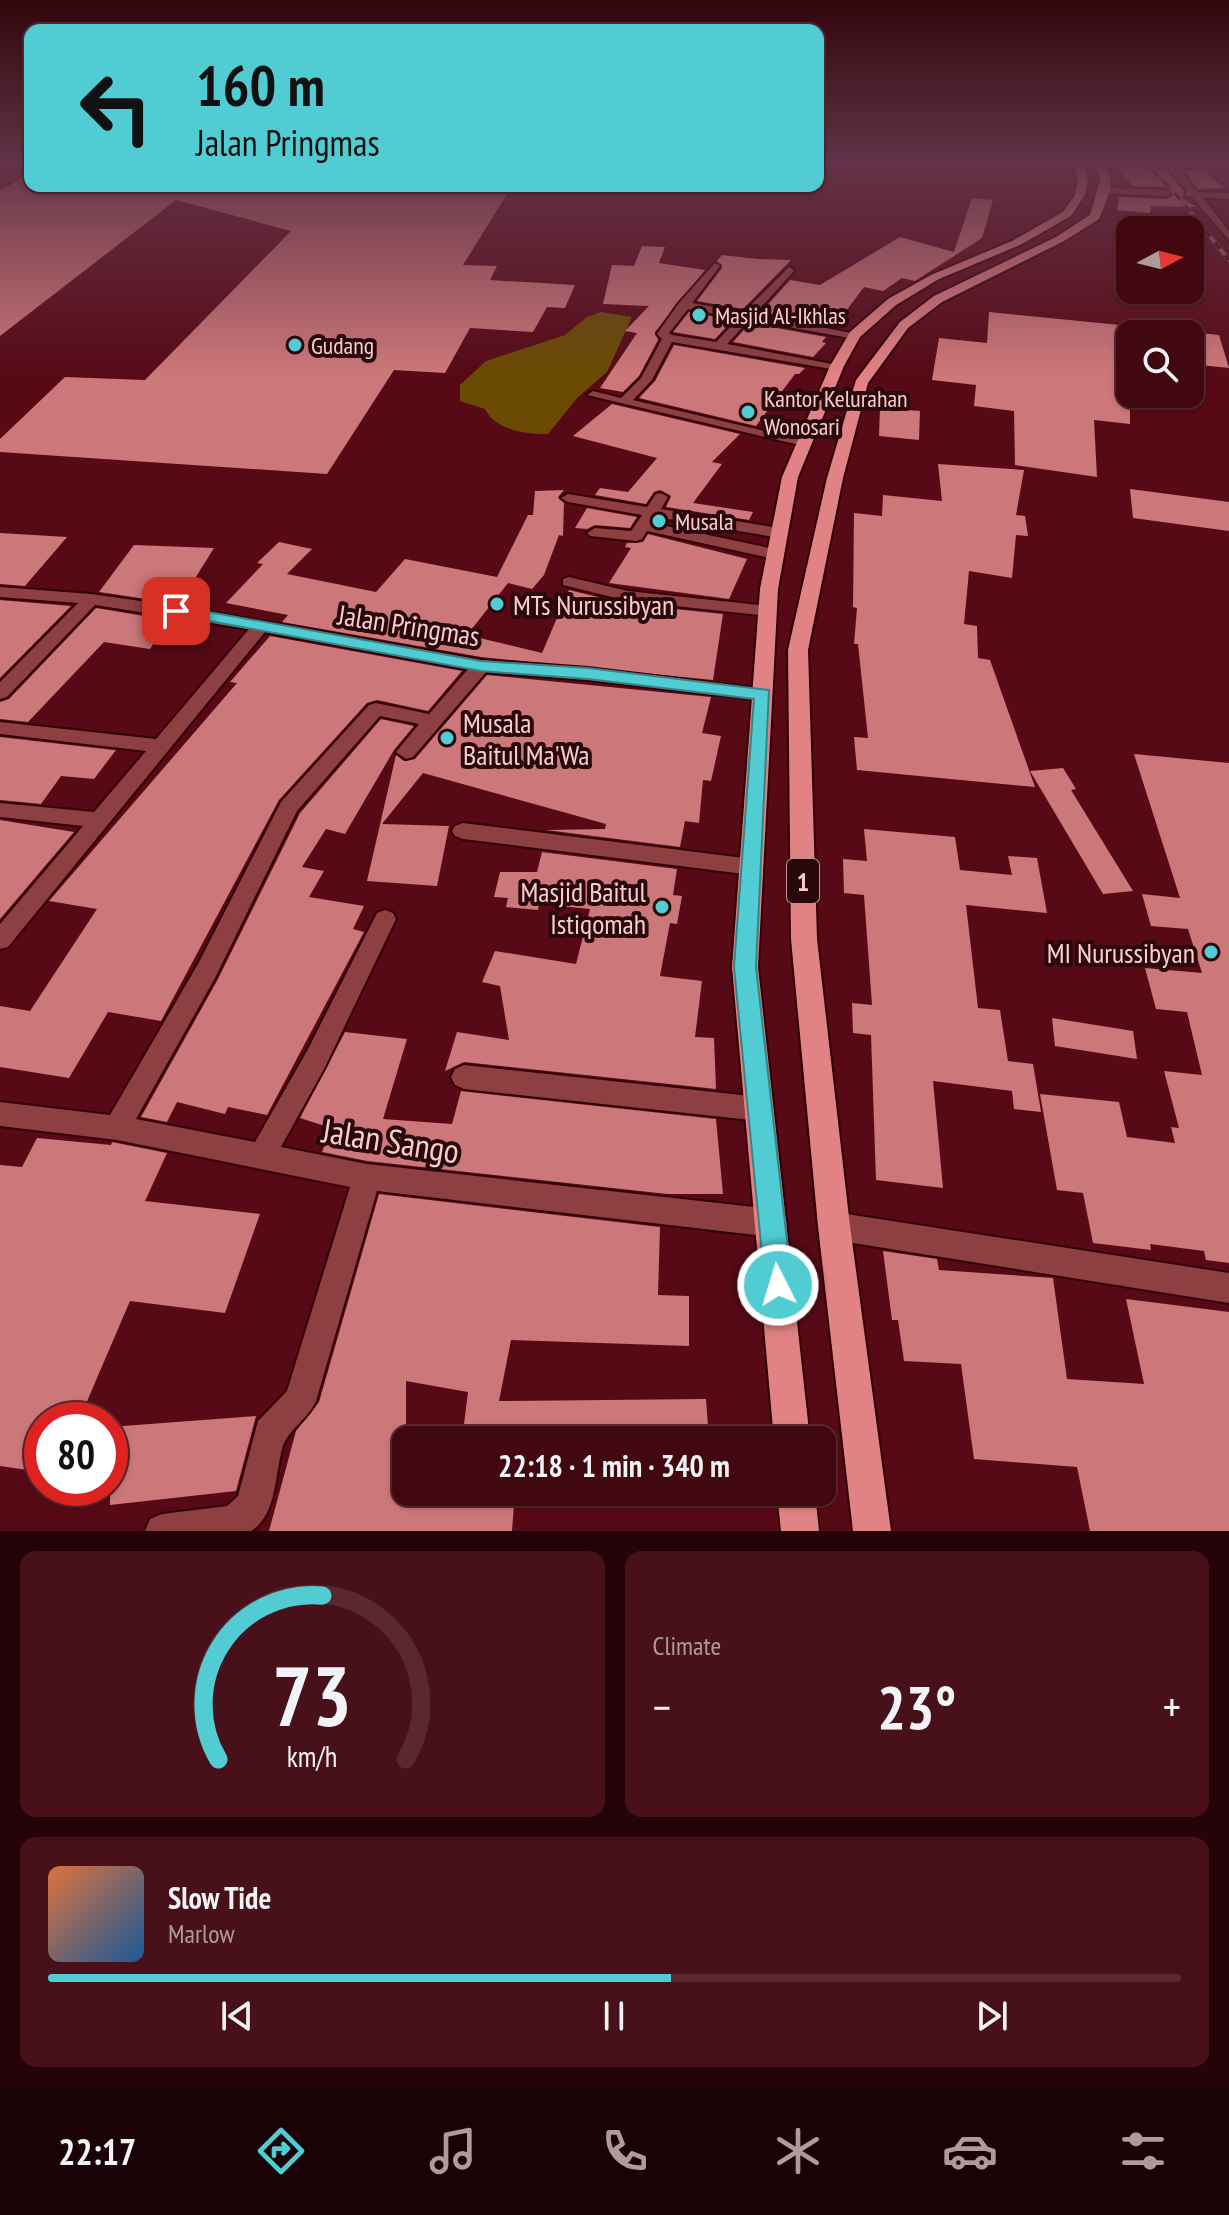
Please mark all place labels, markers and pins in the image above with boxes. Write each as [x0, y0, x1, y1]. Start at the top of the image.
place label: Masjid Al-Ikhlas [715, 300, 846, 331]
marker: Masjid Al-Ikhlas [690, 306, 708, 324]
place label: Gudang [311, 330, 374, 361]
marker: Gudang [286, 336, 304, 354]
place label: Kantor Kelurahan Wonosari [764, 383, 908, 442]
marker: Kantor Kelurahan Wonosari [739, 403, 757, 421]
place label: Musala [675, 506, 734, 537]
marker: Musala [650, 512, 668, 530]
pin [142, 577, 210, 645]
place label: MTs Nurussibyan [513, 586, 674, 623]
marker: MTs Nurussibyan [488, 595, 506, 613]
place label: Musala Baitul Ma'Wa [463, 704, 590, 773]
marker: Musala Baitul Ma'Wa [438, 729, 456, 747]
place label: Masjid Baitul Istiqomah [521, 873, 646, 942]
marker: Masjid Baitul Istiqomah [653, 898, 671, 916]
place label: MI Nurussibyan [1047, 934, 1195, 971]
marker: MI Nurussibyan [1202, 943, 1220, 961]

